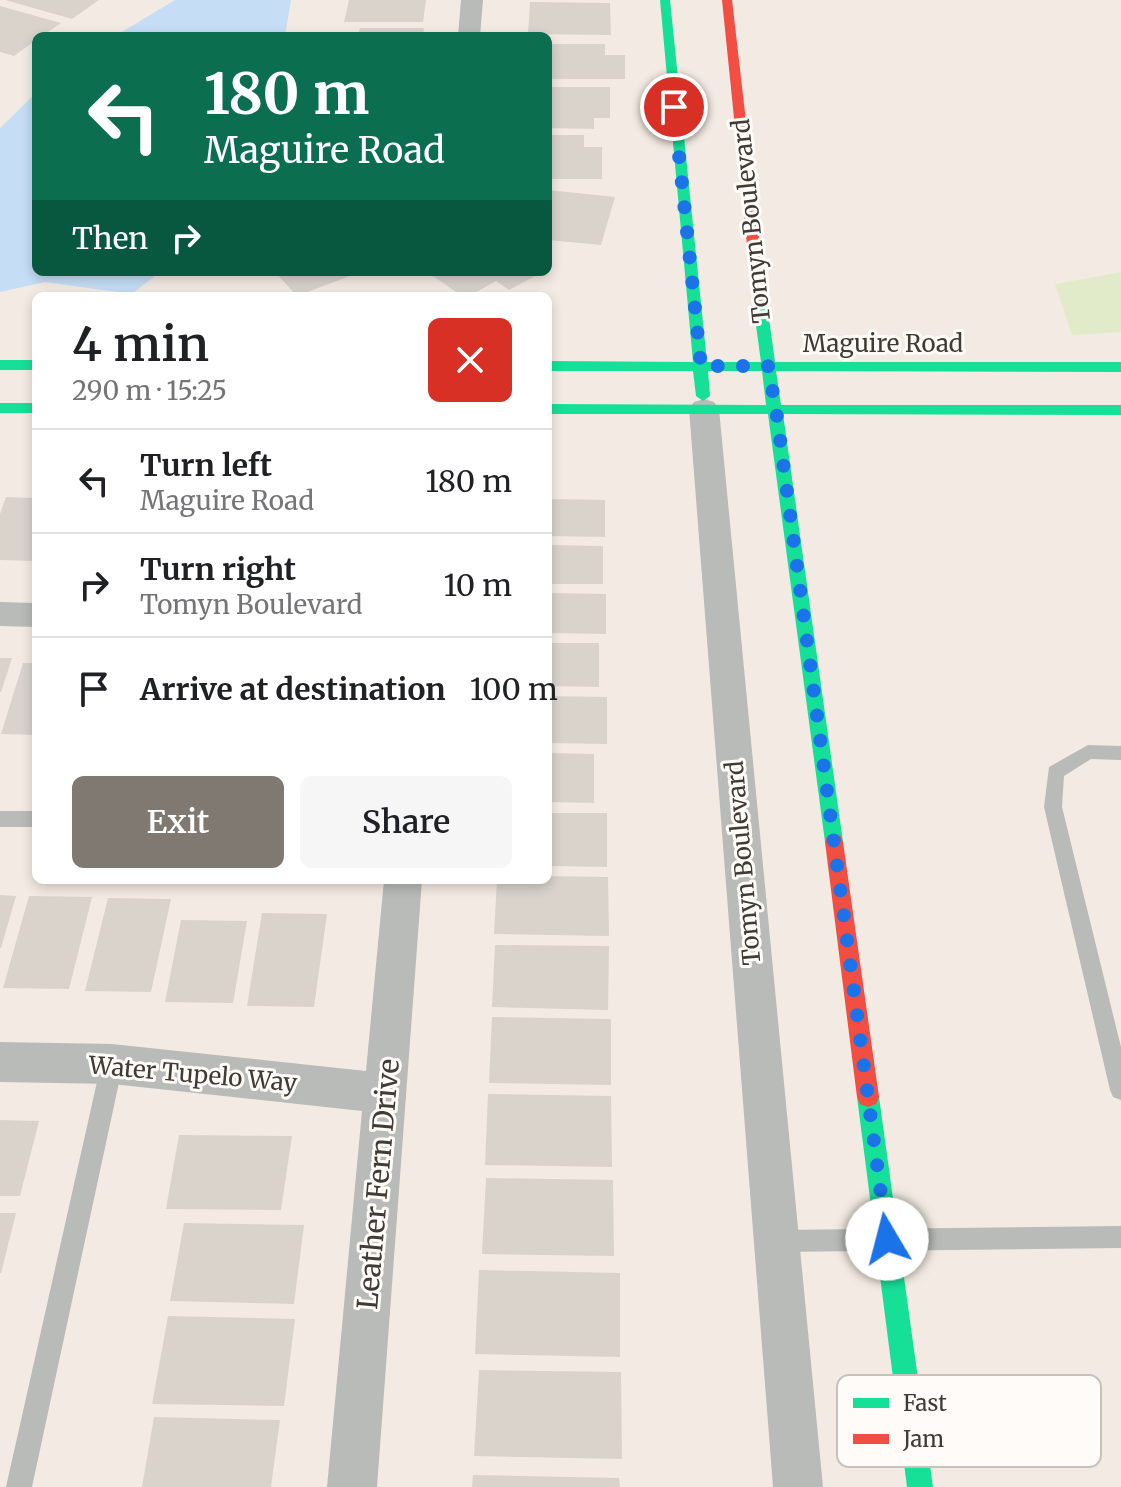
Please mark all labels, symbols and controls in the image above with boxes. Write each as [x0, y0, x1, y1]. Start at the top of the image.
text: 180 m [204, 59, 369, 129]
icon: left [72, 64, 176, 168]
pin [640, 73, 708, 141]
icon: arrive [652, 85, 696, 129]
street label: Tomyn Boulevard [725, 117, 777, 325]
text: Maguire Road [204, 128, 445, 173]
icon: right [164, 216, 208, 260]
text: Then [72, 219, 148, 257]
text: 4 min [72, 314, 209, 374]
button: close [428, 318, 512, 402]
street label: Maguire Road [803, 328, 963, 359]
text: 290 m · 15:25 [72, 374, 227, 407]
text: Turn left [140, 446, 272, 484]
icon: left [72, 459, 116, 503]
text: 180 m [425, 462, 512, 500]
text: Maguire Road [140, 484, 314, 517]
text: Turn right [140, 550, 296, 588]
icon: right [72, 563, 116, 607]
text: 10 m [444, 566, 512, 604]
text: Tomyn Boulevard [140, 588, 362, 621]
icon: arrive [72, 667, 116, 711]
text: Arrive at destination [140, 670, 446, 708]
text: 100 m [470, 670, 558, 708]
street label: Tomyn Boulevard [719, 759, 767, 967]
button: Exit [72, 776, 284, 868]
button: Share [300, 776, 512, 868]
street label: Water Tupelo Way [86, 1049, 299, 1099]
street label: Leather Fern Drive [349, 1057, 407, 1311]
position arrow [845, 1197, 929, 1281]
legend [837, 1375, 1101, 1467]
text: Fast [903, 1389, 947, 1417]
text: Jam [902, 1425, 944, 1453]

